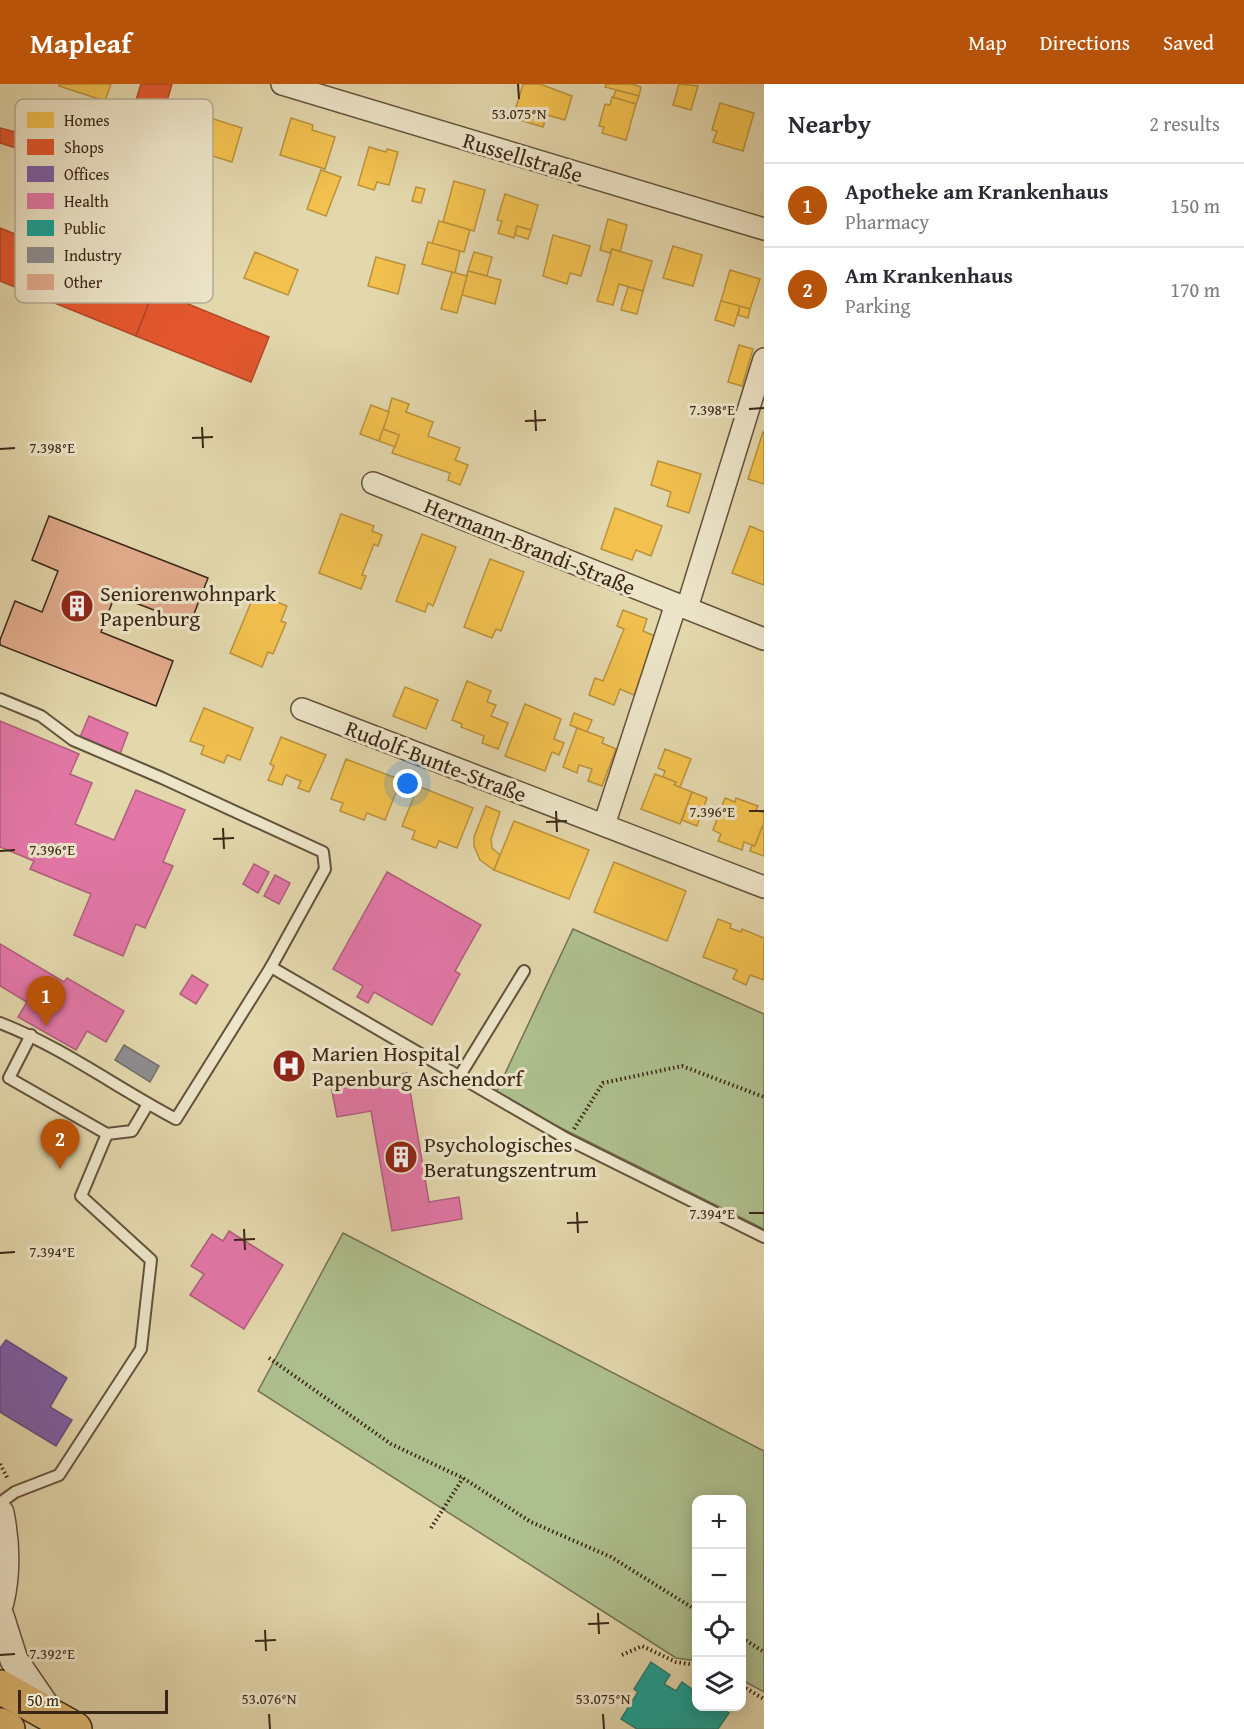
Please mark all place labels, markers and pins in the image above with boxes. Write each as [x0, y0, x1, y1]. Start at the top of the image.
place label: Seniorenwohnpark Papenburg [100, 577, 277, 634]
building icon: Seniorenwohnpark Papenburg [59, 588, 95, 624]
pin: 1 [26, 976, 66, 1026]
place label: Marien Hospital Papenburg Aschendorf [312, 1037, 525, 1094]
hospital icon: Marien Hospital Papenburg Aschendorf [271, 1048, 307, 1084]
pin: 2 [40, 1120, 80, 1169]
place label: Psychologisches Beratungszentrum [424, 1128, 597, 1185]
building icon: Psychologisches Beratungszentrum [383, 1139, 419, 1175]

